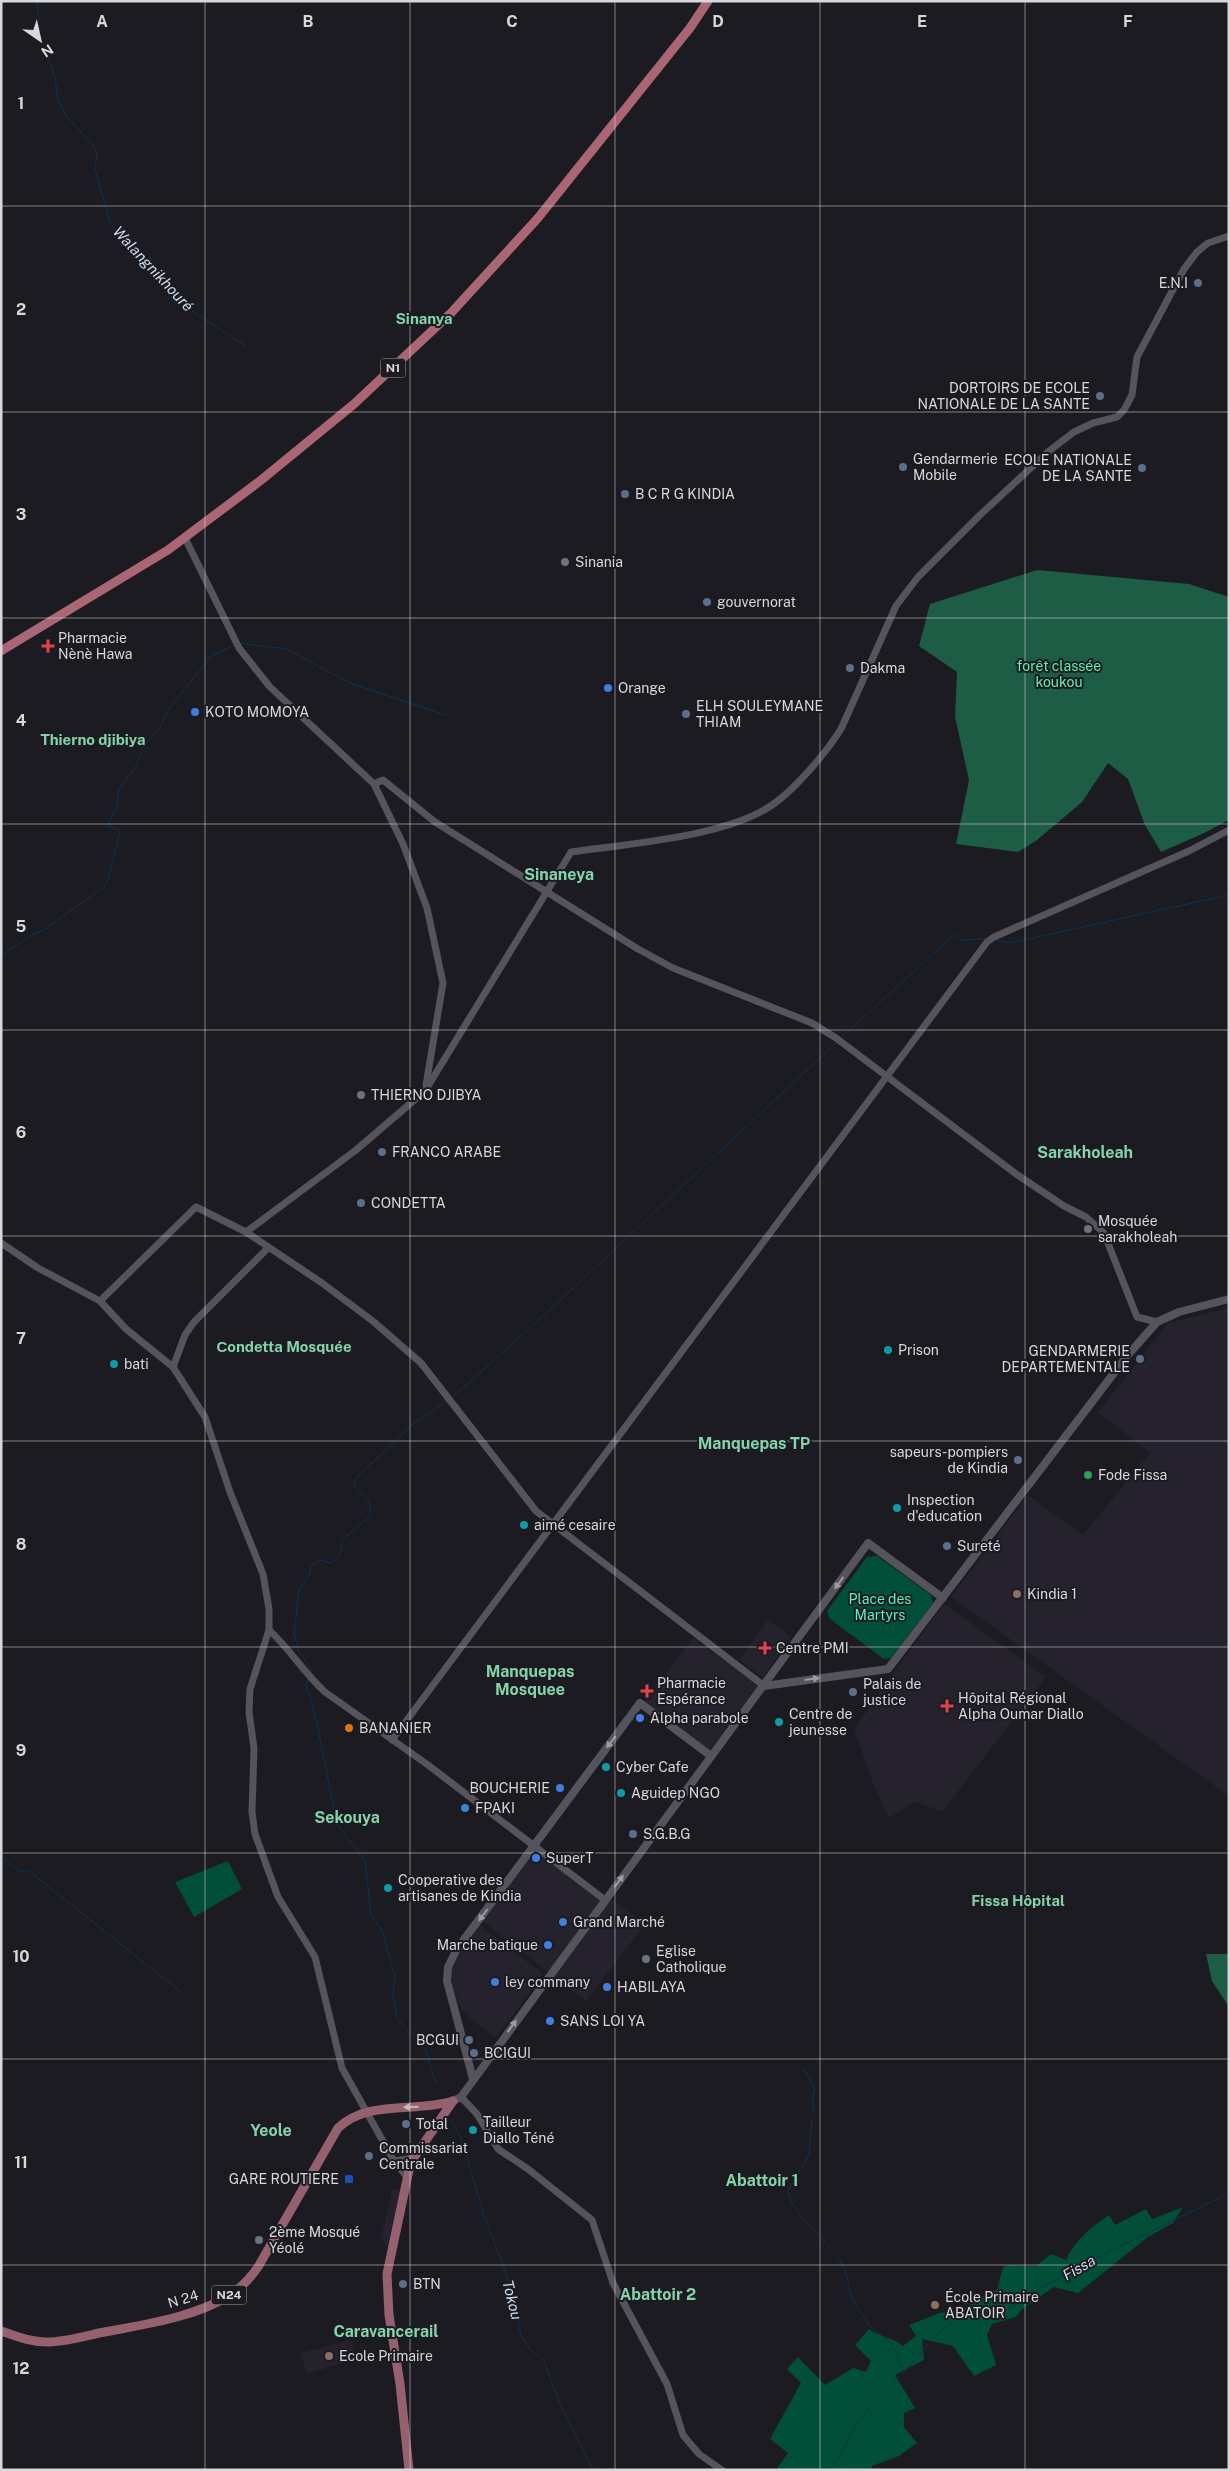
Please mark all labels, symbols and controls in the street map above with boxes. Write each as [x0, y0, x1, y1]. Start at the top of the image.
text: A [96, 12, 108, 31]
text: B [303, 12, 314, 31]
text: C [506, 12, 518, 31]
text: D [712, 12, 724, 31]
text: E [917, 12, 927, 31]
text: F [1123, 12, 1133, 31]
north arrow [15, 15, 65, 65]
text: N [38, 41, 56, 60]
text: 1 [18, 94, 24, 113]
water label: Walangnikhouré [110, 223, 197, 315]
place label: E.N.I [1159, 275, 1188, 291]
marker: E.N.I [1192, 277, 1204, 289]
text: 2 [16, 300, 26, 319]
district label: Sinanya [395, 310, 453, 327]
road number: N1 [380, 358, 406, 378]
place label: DORTOIRS DE ECOLE NATIONALE DE LA SANTE [917, 380, 1090, 412]
marker: DORTOIRS DE ECOLE NATIONALE DE LA SANTE [1094, 390, 1106, 402]
place label: Gendarmerie Mobile [913, 451, 998, 483]
place label: ECOLE NATIONALE DE LA SANTE [1004, 452, 1132, 484]
marker: Gendarmerie Mobile [897, 461, 909, 473]
marker: ECOLE NATIONALE DE LA SANTE [1136, 462, 1148, 474]
place label: B C R G KINDIA [635, 486, 735, 502]
marker: B C R G KINDIA [619, 488, 631, 500]
text: 3 [16, 505, 26, 524]
place label: Sinania [575, 554, 623, 570]
marker: Sinania [559, 556, 571, 568]
place label: gouvernorat [717, 594, 796, 610]
marker: gouvernorat [701, 596, 713, 608]
place label: Pharmacie Nènè Hawa [58, 630, 132, 662]
marker: Pharmacie Nènè Hawa [42, 640, 54, 652]
park label: forêt classée koukou [1017, 658, 1101, 690]
place label: Dakma [860, 660, 905, 676]
marker: Dakma [844, 662, 856, 674]
place label: Orange [618, 680, 666, 696]
marker: Orange [602, 682, 614, 694]
place label: ELH SOULEYMANE THIAM [696, 698, 823, 730]
place label: KOTO MOMOYA [205, 704, 309, 720]
marker: KOTO MOMOYA [189, 706, 201, 718]
marker: ELH SOULEYMANE THIAM [680, 708, 692, 720]
text: 4 [16, 711, 27, 730]
district label: Thierno djibiya [40, 731, 146, 748]
district label: Sinaneya [524, 865, 594, 884]
text: 5 [16, 917, 27, 936]
place label: THIERNO DJIBYA [371, 1087, 482, 1103]
marker: THIERNO DJIBYA [355, 1089, 367, 1101]
text: 6 [16, 1123, 26, 1142]
district label: Sarakholeah [1037, 1143, 1133, 1162]
place label: FRANCO ARABE [392, 1144, 501, 1160]
marker: FRANCO ARABE [376, 1146, 388, 1158]
place label: CONDETTA [371, 1195, 446, 1211]
marker: CONDETTA [355, 1197, 367, 1209]
place label: Mosquée sarakholeah [1098, 1213, 1177, 1245]
marker: Mosquée sarakholeah [1082, 1223, 1094, 1235]
text: 7 [16, 1329, 26, 1348]
district label: Сondetta Mosquée [216, 1338, 352, 1355]
place label: Prison [898, 1342, 939, 1358]
place label: GENDARMERIE DEPARTEMENTALE [1002, 1343, 1130, 1375]
marker: Prison [882, 1344, 894, 1356]
marker: GENDARMERIE DEPARTEMENTALE [1134, 1353, 1146, 1365]
place label: bati [124, 1356, 149, 1372]
marker: bati [108, 1358, 120, 1370]
district label: Manquepas TP [698, 1434, 810, 1453]
place label: sapeurs-pompiers de Kindia [890, 1444, 1008, 1476]
marker: sapeurs-pompiers de Kindia [1012, 1454, 1024, 1466]
place label: Fode Fissa [1098, 1467, 1167, 1483]
marker: Fode Fissa [1082, 1469, 1094, 1481]
place label: Inspection d'education [907, 1492, 982, 1524]
marker: Inspection d'education [891, 1502, 903, 1514]
place label: aimé cesaire [534, 1517, 616, 1533]
marker: aimé cesaire [518, 1519, 530, 1531]
text: 8 [16, 1535, 27, 1554]
place label: Sureté [957, 1538, 1001, 1554]
marker: Sureté [941, 1540, 953, 1552]
one-way arrow [834, 1576, 844, 1590]
place label: Kindia 1 [1027, 1586, 1077, 1602]
marker: Kindia 1 [1011, 1588, 1023, 1600]
park label: Place des Martyrs [849, 1591, 911, 1623]
place label: Centre PMI [776, 1640, 849, 1656]
marker: Centre PMI [758, 1641, 772, 1655]
district label: Manquepas Mosquee [486, 1662, 574, 1699]
place label: Pharmacie Espérance [657, 1675, 726, 1707]
one-way arrow [804, 1675, 820, 1683]
place label: Palais de justice [862, 1676, 922, 1708]
marker: Pharmacie Espérance [641, 1685, 653, 1697]
marker: Palais de justice [847, 1686, 859, 1698]
place label: Hôpital Régional Alpha Oumar Diallo [958, 1690, 1084, 1722]
marker: Hôpital Régional Alpha Oumar Diallo [940, 1699, 954, 1713]
place label: Centre de jeunesse [788, 1706, 853, 1738]
place label: Alpha parabole [650, 1710, 749, 1726]
marker: Alpha parabole [634, 1712, 646, 1724]
marker: Centre de jeunesse [773, 1716, 785, 1728]
place label: BANANIER [359, 1720, 432, 1736]
marker: BANANIER [343, 1722, 355, 1734]
one-way arrow [606, 1735, 617, 1748]
text: 9 [16, 1741, 26, 1760]
place label: Cyber Cafe [616, 1759, 689, 1775]
marker: Cyber Cafe [600, 1761, 612, 1773]
place label: BOUCHERIE [470, 1780, 550, 1796]
marker: BOUCHERIE [554, 1782, 566, 1794]
place label: Aguidep NGO [631, 1785, 720, 1801]
marker: Aguidep NGO [615, 1787, 627, 1799]
place label: FPAKI [475, 1800, 515, 1816]
marker: FPAKI [459, 1802, 471, 1814]
district label: Sekouya [314, 1808, 380, 1827]
place label: S.G.B.G [643, 1826, 691, 1842]
marker: S.G.B.G [627, 1828, 639, 1840]
place label: SuperT [546, 1850, 594, 1866]
marker: SuperT [530, 1852, 542, 1864]
place label: Cooperative des artisanes de Kindia [398, 1872, 521, 1904]
one-way arrow [614, 1874, 624, 1888]
marker: Cooperative des artisanes de Kindia [382, 1882, 394, 1894]
district label: Fissa Hôpital [971, 1892, 1065, 1909]
one-way arrow [478, 1908, 488, 1922]
place label: Grand Marché [573, 1914, 665, 1930]
marker: Grand Marché [557, 1916, 569, 1928]
place label: Marche batique [437, 1937, 538, 1953]
marker: Marche batique [542, 1939, 554, 1951]
place label: Eglise Catholique [656, 1943, 727, 1975]
text: 10 [12, 1947, 30, 1966]
marker: Eglise Catholique [640, 1953, 652, 1965]
place label: ley commany [505, 1974, 591, 1990]
marker: ley commany [489, 1976, 501, 1988]
place label: HABILAYA [617, 1979, 686, 1995]
marker: HABILAYA [601, 1981, 613, 1993]
place label: SANS LOI YA [560, 2013, 645, 2029]
marker: SANS LOI YA [544, 2015, 556, 2027]
one-way arrow [507, 2020, 518, 2033]
place label: BCGUI [416, 2032, 459, 2048]
marker: BCGUI [463, 2034, 475, 2046]
place label: BCIGUI [484, 2045, 531, 2061]
marker: BCIGUI [468, 2047, 480, 2059]
one-way arrow [402, 2103, 418, 2111]
place label: Tailleur Diallo Téné [483, 2114, 554, 2146]
place label: Total [416, 2116, 448, 2132]
marker: Total [400, 2118, 412, 2130]
district label: Yeole [250, 2121, 292, 2140]
marker: Tailleur Diallo Téné [467, 2124, 479, 2136]
place label: Commissariat Centrale [379, 2140, 468, 2172]
marker: Commissariat Centrale [363, 2150, 375, 2162]
text: 11 [14, 2153, 28, 2172]
place label: GARE ROUTIERE [229, 2171, 339, 2187]
district label: Abattoir 1 [725, 2171, 799, 2190]
marker: GARE ROUTIERE [343, 2173, 355, 2185]
place label: 2ème Mosqué Yéolé [269, 2224, 360, 2256]
marker: 2ème Mosqué Yéolé [253, 2234, 265, 2246]
water label: Fissa [1059, 2251, 1098, 2284]
place label: BTN [413, 2276, 441, 2292]
marker: BTN [397, 2278, 409, 2290]
water label: Tokou [499, 2278, 526, 2321]
district label: Abattoir 2 [620, 2285, 696, 2304]
road number: N24 [212, 2286, 246, 2304]
street label: N 24 [166, 2287, 200, 2311]
place label: École Primaire ABATOIR [945, 2288, 1039, 2321]
marker: École Primaire ABATOIR [929, 2299, 941, 2311]
district label: Caravancerail [333, 2322, 439, 2341]
place label: Ecole Primaire [339, 2348, 433, 2364]
marker: Ecole Primaire [323, 2350, 335, 2362]
text: 12 [12, 2359, 30, 2378]

